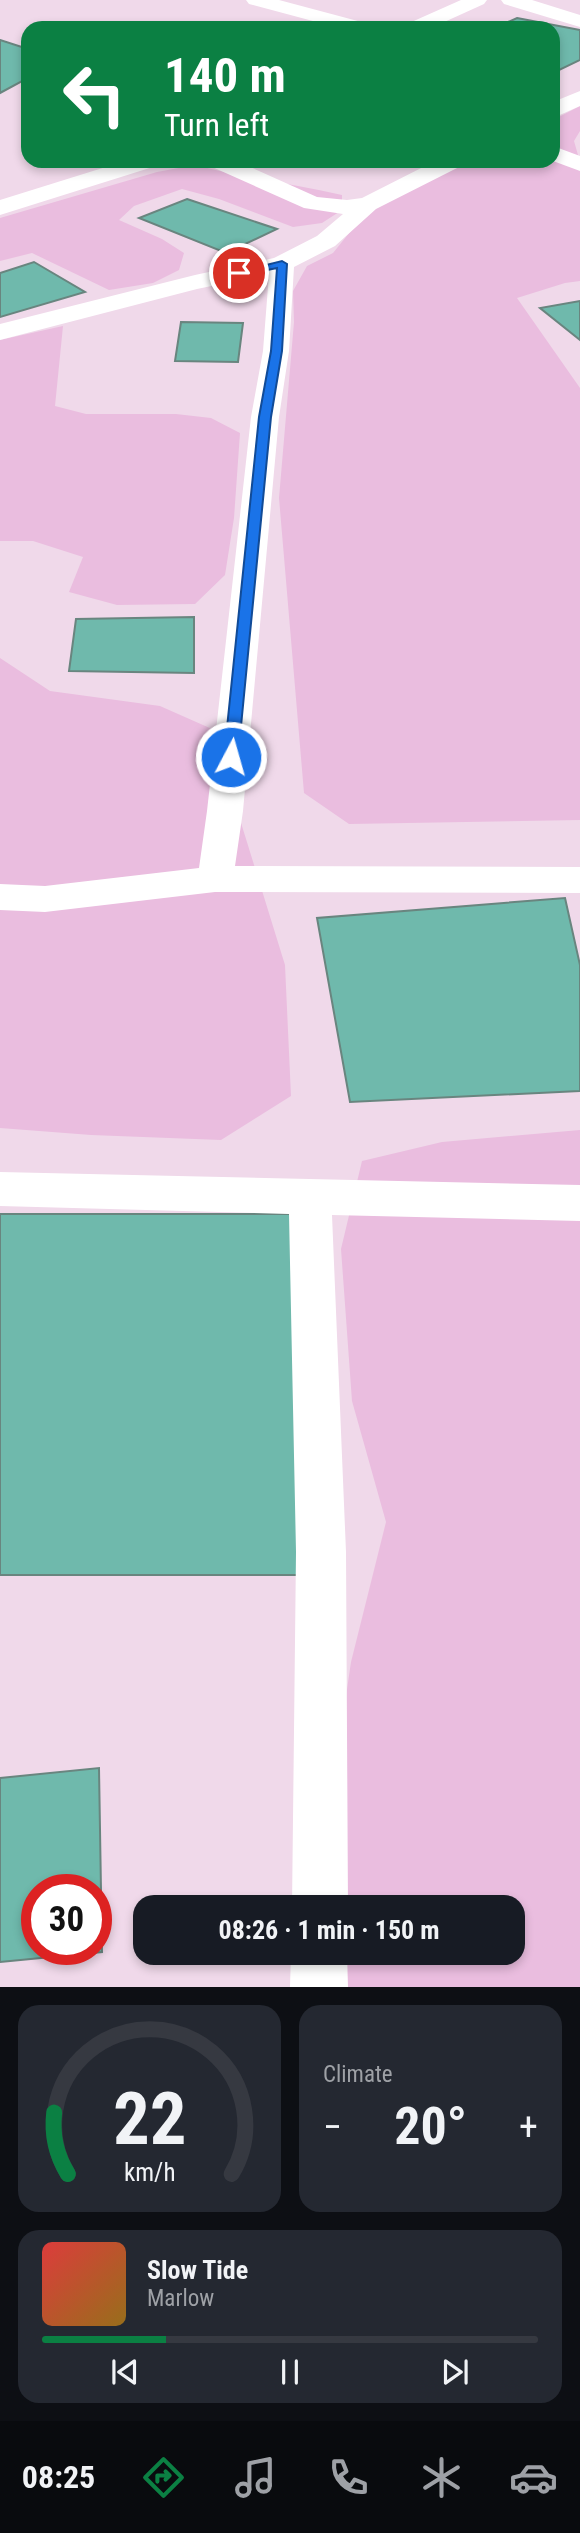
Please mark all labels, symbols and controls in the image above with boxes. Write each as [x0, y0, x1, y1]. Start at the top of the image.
text: 140 m [164, 47, 286, 104]
icon: left [49, 49, 140, 140]
text: Turn left [164, 106, 269, 144]
pin [209, 243, 269, 303]
icon: arrive [220, 254, 258, 292]
position arrow [194, 720, 268, 794]
speed limit sign: 30 [21, 1874, 112, 1965]
text: 08:26 · 1 min · 150 m [219, 1915, 439, 1945]
text: Climate [323, 2061, 393, 2088]
text: 22 [113, 2077, 186, 2163]
text: 20° [394, 2096, 467, 2157]
text: − [323, 2105, 342, 2149]
text: + [519, 2105, 538, 2149]
text: km/h [124, 2158, 175, 2187]
text: Slow Tide [147, 2255, 248, 2285]
text: Marlow [147, 2285, 214, 2312]
icon: previous [106, 2353, 144, 2391]
icon: pause [271, 2353, 309, 2391]
icon: next [436, 2353, 474, 2391]
icon: directions [139, 2453, 188, 2502]
icon: music [231, 2453, 280, 2502]
icon: phone [324, 2453, 373, 2502]
icon: climate [417, 2453, 466, 2502]
icon: car [509, 2453, 558, 2502]
text: 08:25 [22, 2458, 95, 2496]

